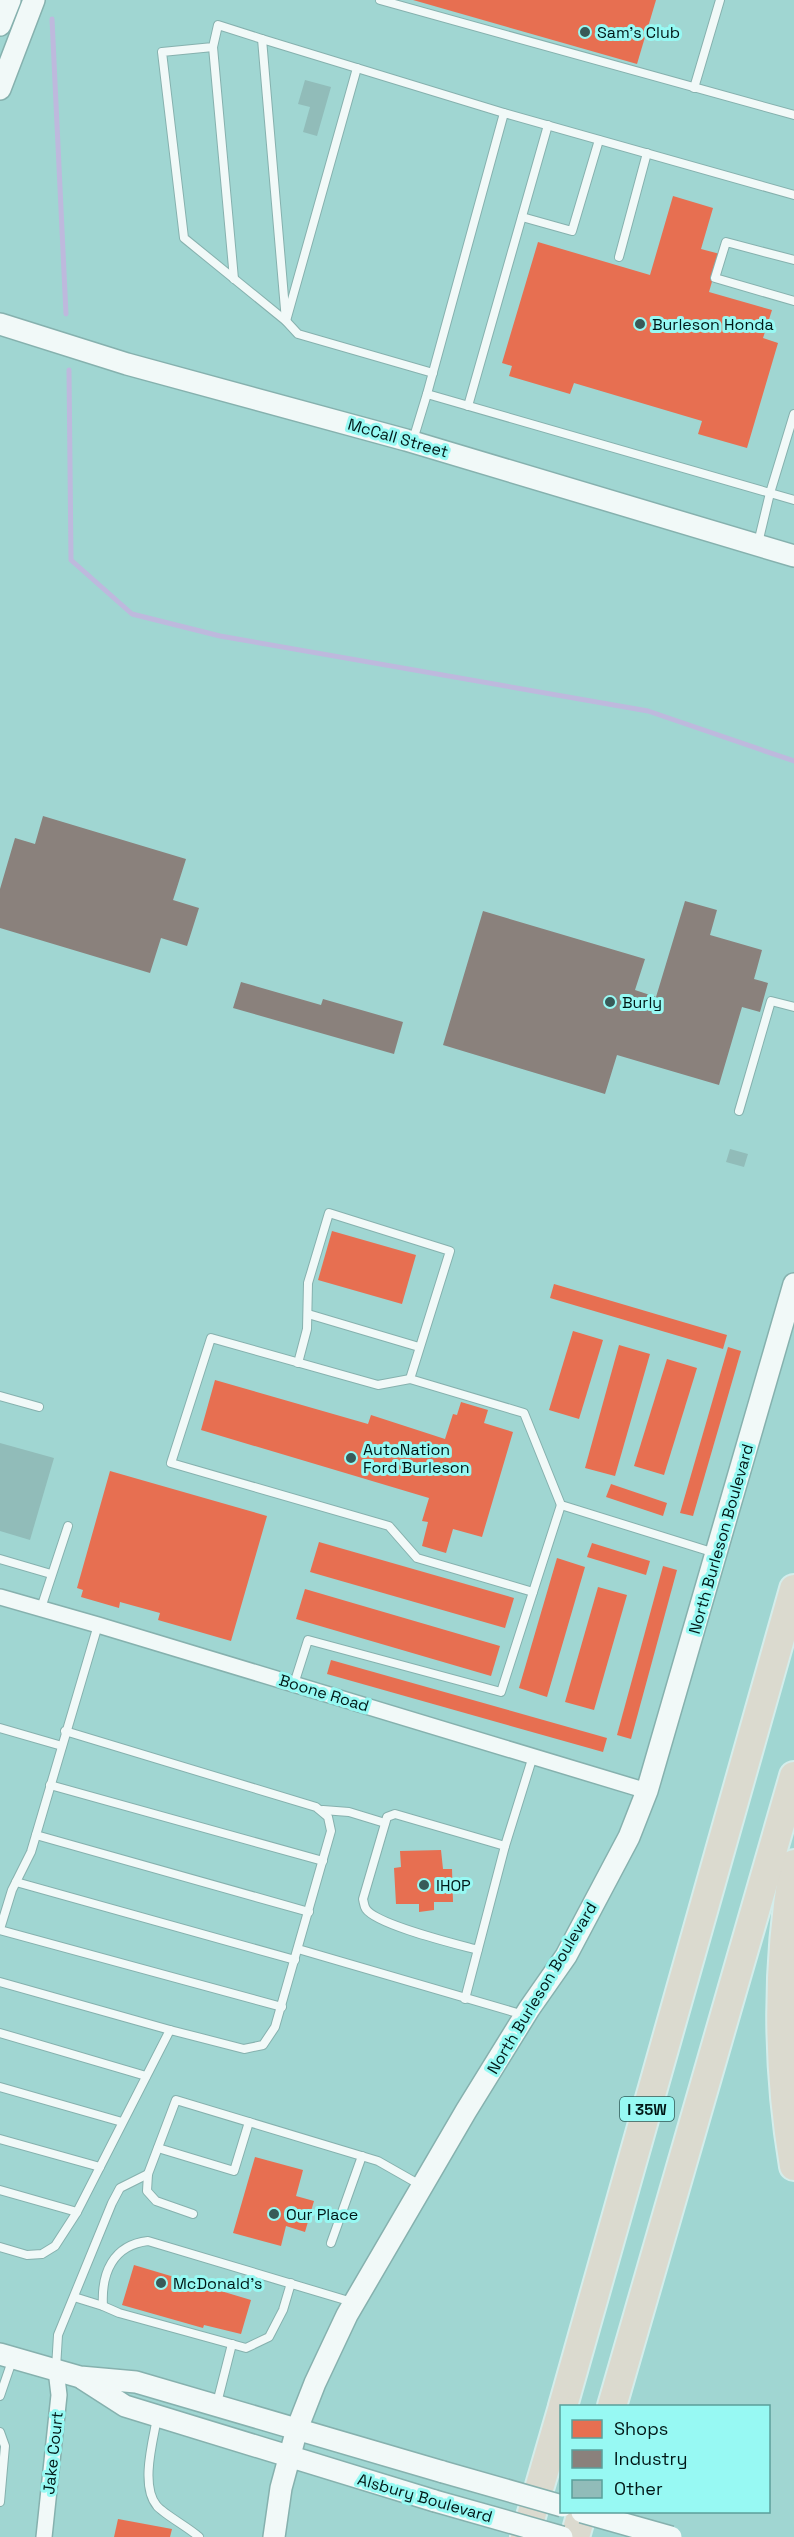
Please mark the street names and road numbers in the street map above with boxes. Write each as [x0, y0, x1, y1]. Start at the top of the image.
street label: McCall Street [345, 414, 451, 462]
street label: North Burleson Boulevard [684, 1442, 758, 1636]
street label: Boone Road [276, 1669, 372, 1717]
street label: North Burleson Boulevard [482, 1898, 602, 2078]
road number: I 35W [620, 2097, 674, 2121]
street label: Jake Court [38, 2410, 68, 2496]
street label: Alsbury Boulevard [355, 2469, 495, 2527]

